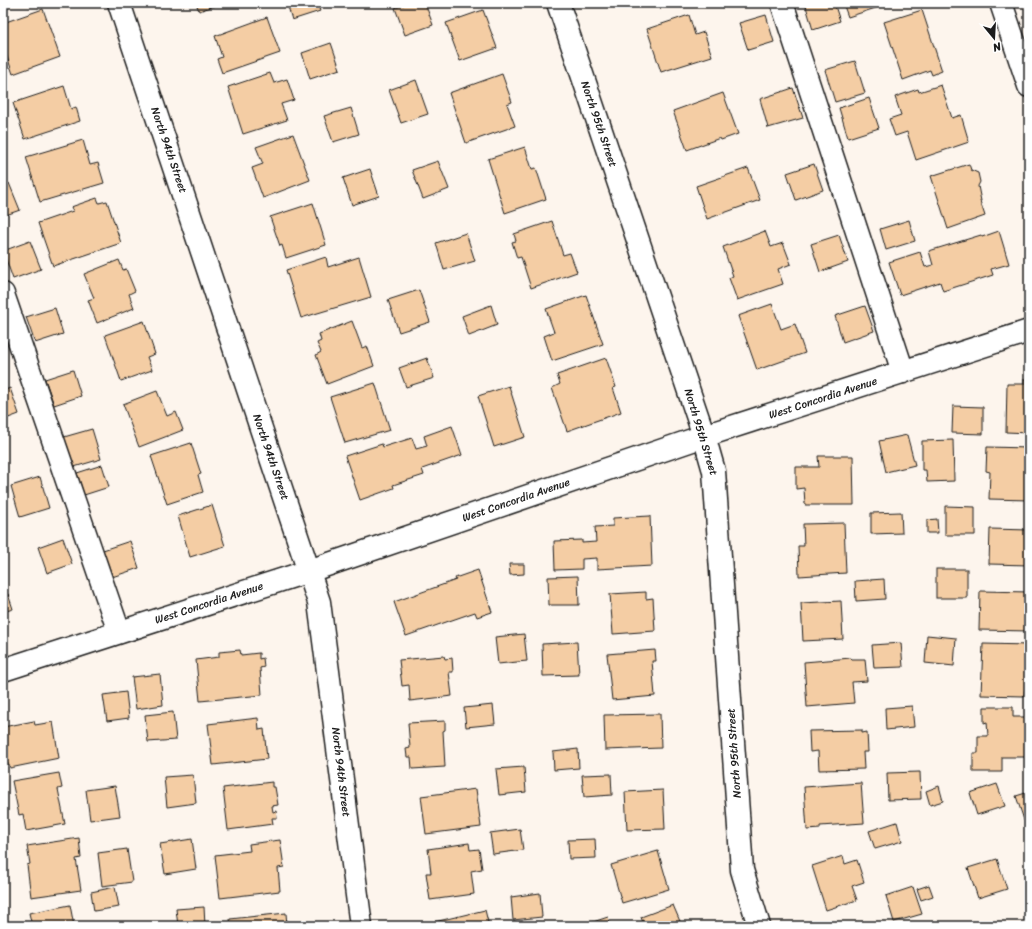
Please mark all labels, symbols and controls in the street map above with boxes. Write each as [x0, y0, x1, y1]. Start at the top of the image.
north arrow [974, 18, 1014, 58]
text: N [990, 37, 1004, 57]
street label: North 95th Street [575, 78, 623, 170]
street label: North 94th Street [145, 104, 193, 196]
street label: West Concordia Avenue [766, 371, 880, 425]
street label: North 95th Street [679, 386, 723, 478]
street label: North 94th Street [247, 411, 295, 503]
street label: West Concordia Avenue [459, 473, 573, 527]
street label: West Concordia Avenue [152, 576, 266, 630]
street label: North 95th Street [721, 707, 747, 799]
street label: North 94th Street [326, 726, 356, 818]

